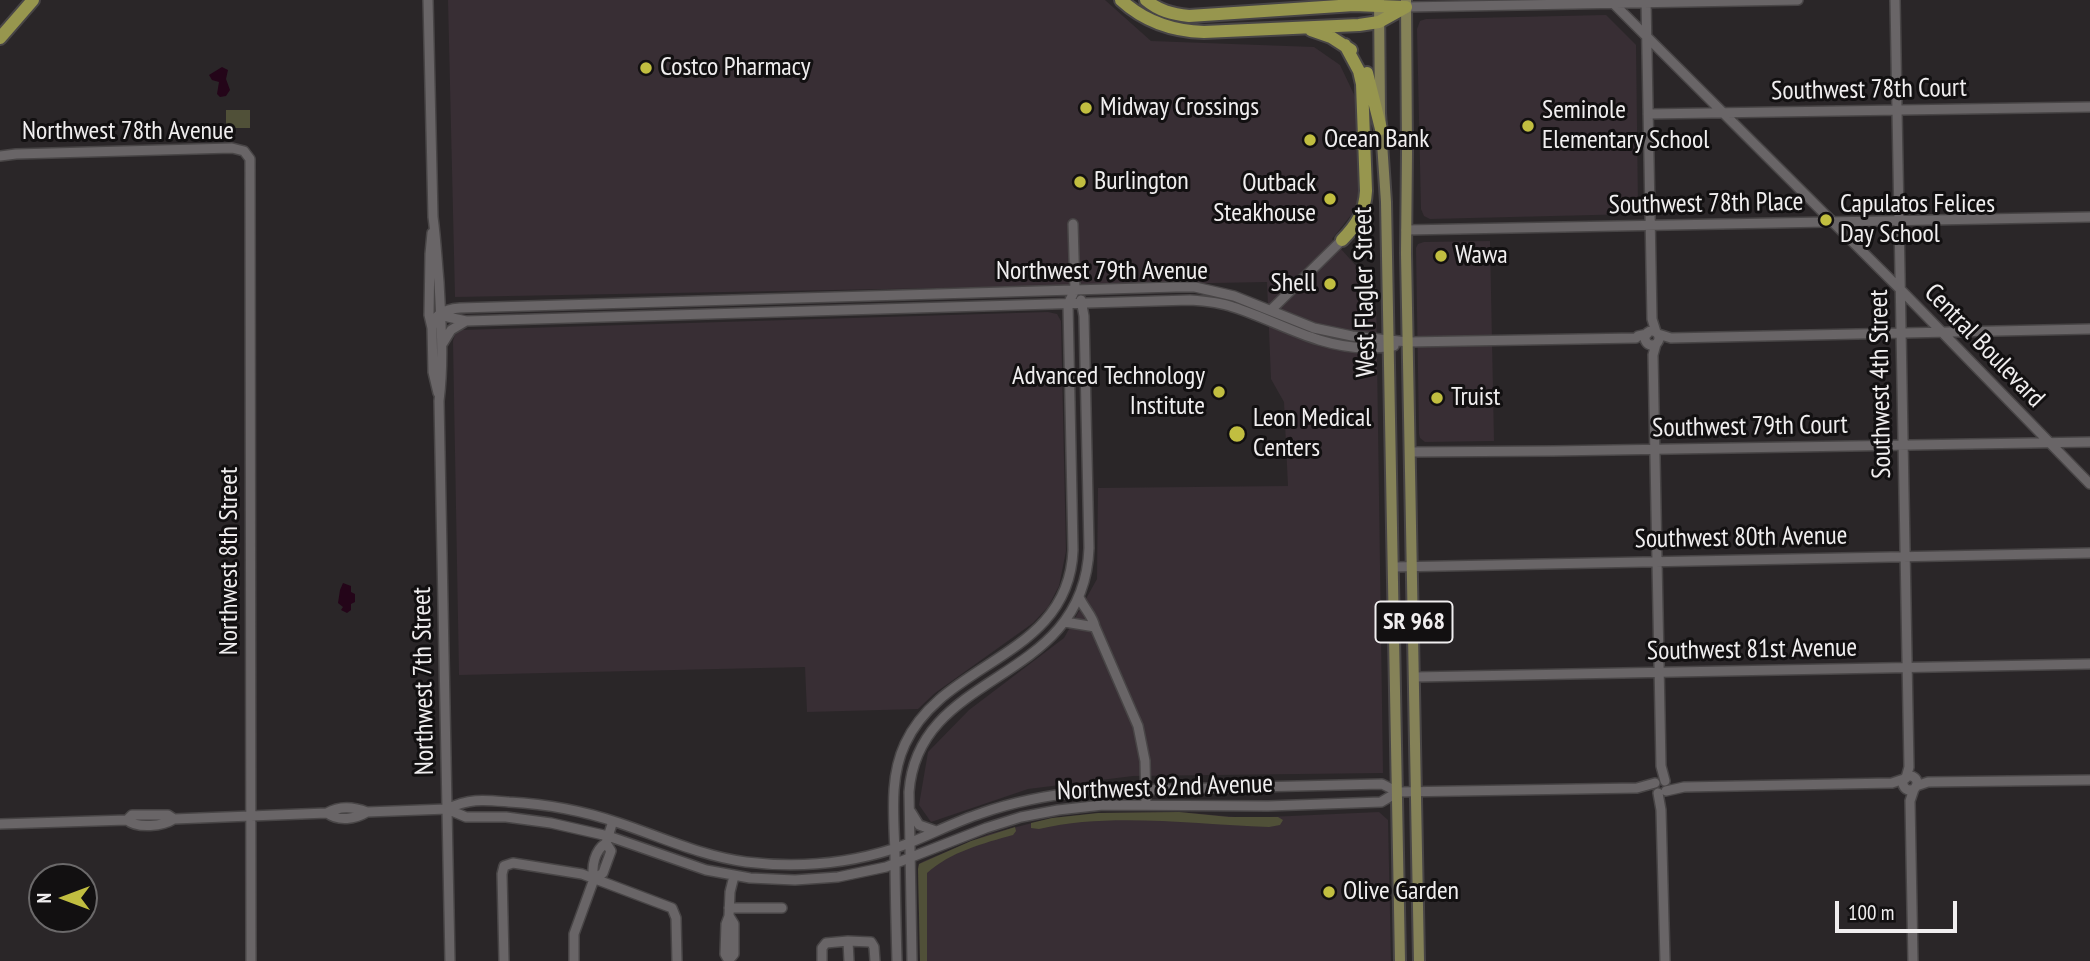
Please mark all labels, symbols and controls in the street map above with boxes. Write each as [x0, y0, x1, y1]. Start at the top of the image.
place label: Costco Pharmacy [660, 52, 810, 84]
marker: Costco Pharmacy [638, 60, 654, 76]
street label: Southwest 78th Court [1771, 73, 1967, 107]
place label: Midway Crossings [1100, 92, 1259, 124]
place label: Seminole Elementary School [1542, 95, 1709, 156]
marker: Midway Crossings [1078, 100, 1094, 116]
street label: Northwest 78th Avenue [22, 116, 234, 148]
marker: Seminole Elementary School [1520, 118, 1536, 134]
place label: Ocean Bank [1324, 124, 1429, 156]
marker: Ocean Bank [1302, 132, 1318, 148]
place label: Burlington [1094, 166, 1189, 198]
place label: Outback Steakhouse [1213, 168, 1316, 230]
marker: Burlington [1072, 174, 1088, 190]
street label: Southwest 78th Place [1608, 187, 1804, 221]
place label: Capulatos Felices Day School [1840, 189, 1995, 250]
marker: Outback Steakhouse [1322, 191, 1338, 207]
street label: West Flagler Street [1348, 207, 1382, 377]
marker: Capulatos Felices Day School [1818, 212, 1834, 228]
place label: Wawa [1455, 240, 1508, 272]
marker: Wawa [1433, 248, 1449, 264]
street label: Northwest 79th Avenue [996, 256, 1208, 288]
place label: Shell [1271, 268, 1316, 300]
marker: Shell [1322, 276, 1338, 292]
street label: Central Boulevard [1917, 278, 2051, 414]
street label: Southwest 4th Street [1864, 289, 1898, 479]
place label: Advanced Technology Institute [1012, 361, 1205, 422]
place label: Truist [1451, 382, 1500, 414]
marker: Advanced Technology Institute [1211, 384, 1227, 400]
marker: Truist [1429, 390, 1445, 406]
place label: Leon Medical Centers [1253, 403, 1371, 464]
street label: Southwest 79th Court [1652, 410, 1848, 444]
marker: Leon Medical Centers [1227, 424, 1247, 444]
street label: Northwest 8th Street [214, 467, 246, 655]
street label: Southwest 80th Avenue [1634, 521, 1848, 555]
street label: Northwest 7th Street [407, 587, 441, 775]
road number: SR 968 [1376, 602, 1452, 642]
street label: Southwest 81st Avenue [1647, 633, 1857, 667]
street label: Northwest 82nd Avenue [1056, 769, 1274, 807]
north arrow [28, 863, 98, 933]
place label: Olive Garden [1343, 876, 1459, 908]
marker: Olive Garden [1321, 884, 1337, 900]
scale bar [1838, 888, 1960, 932]
text: N [32, 893, 56, 903]
text: 100 m [1848, 899, 1894, 926]

